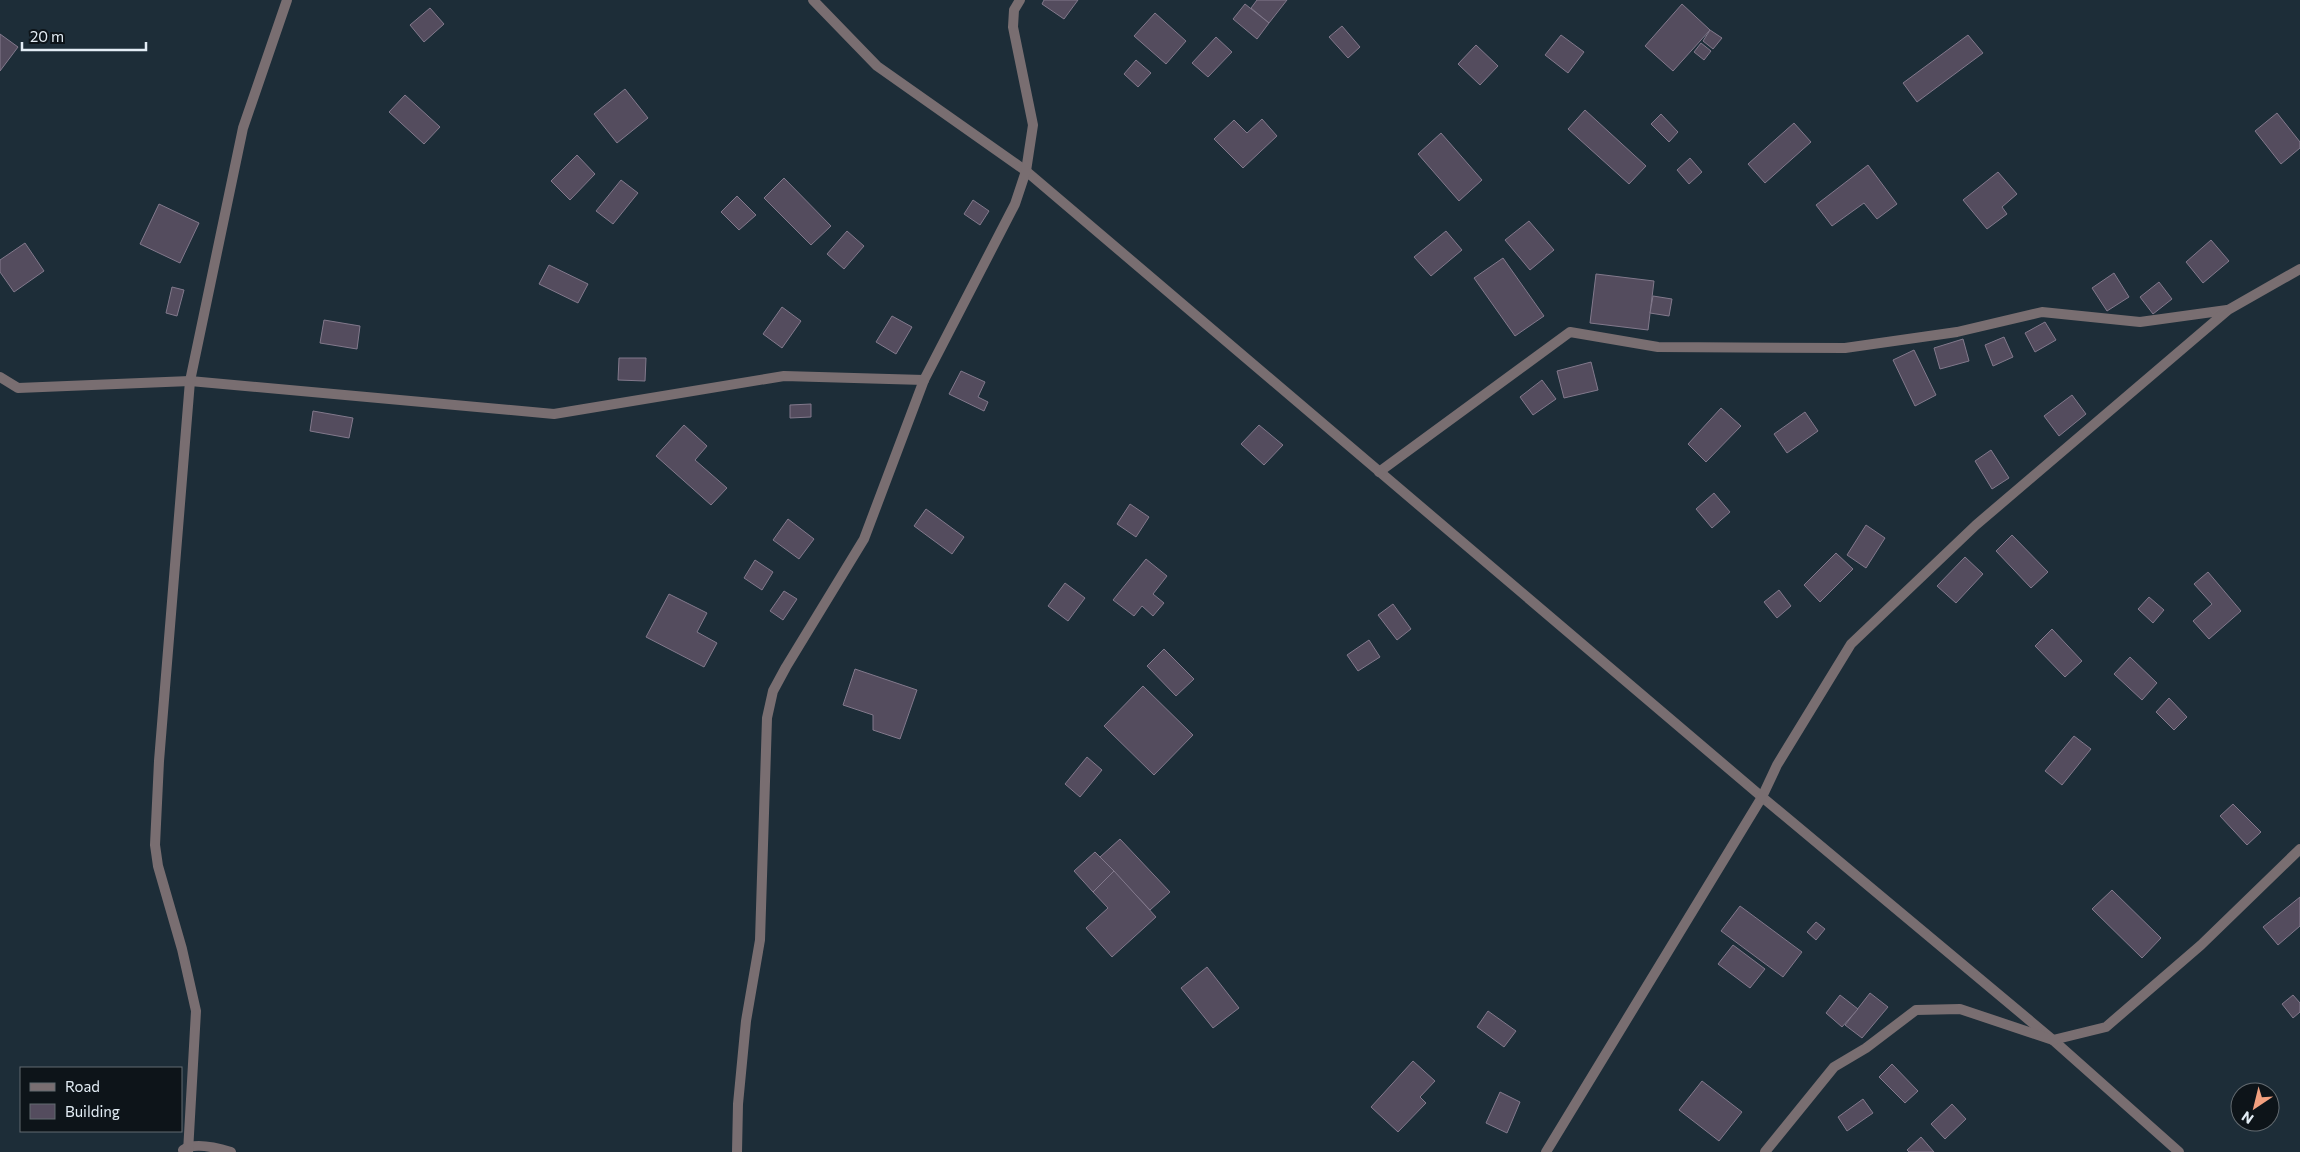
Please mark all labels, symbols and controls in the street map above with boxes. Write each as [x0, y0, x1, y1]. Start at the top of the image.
scale bar [22, 20, 146, 52]
text: 20 m [30, 27, 64, 45]
legend [20, 1067, 182, 1132]
text: Road [65, 1077, 100, 1095]
north arrow [2230, 1082, 2280, 1132]
text: Building [65, 1102, 120, 1120]
text: N [2238, 1108, 2256, 1128]

